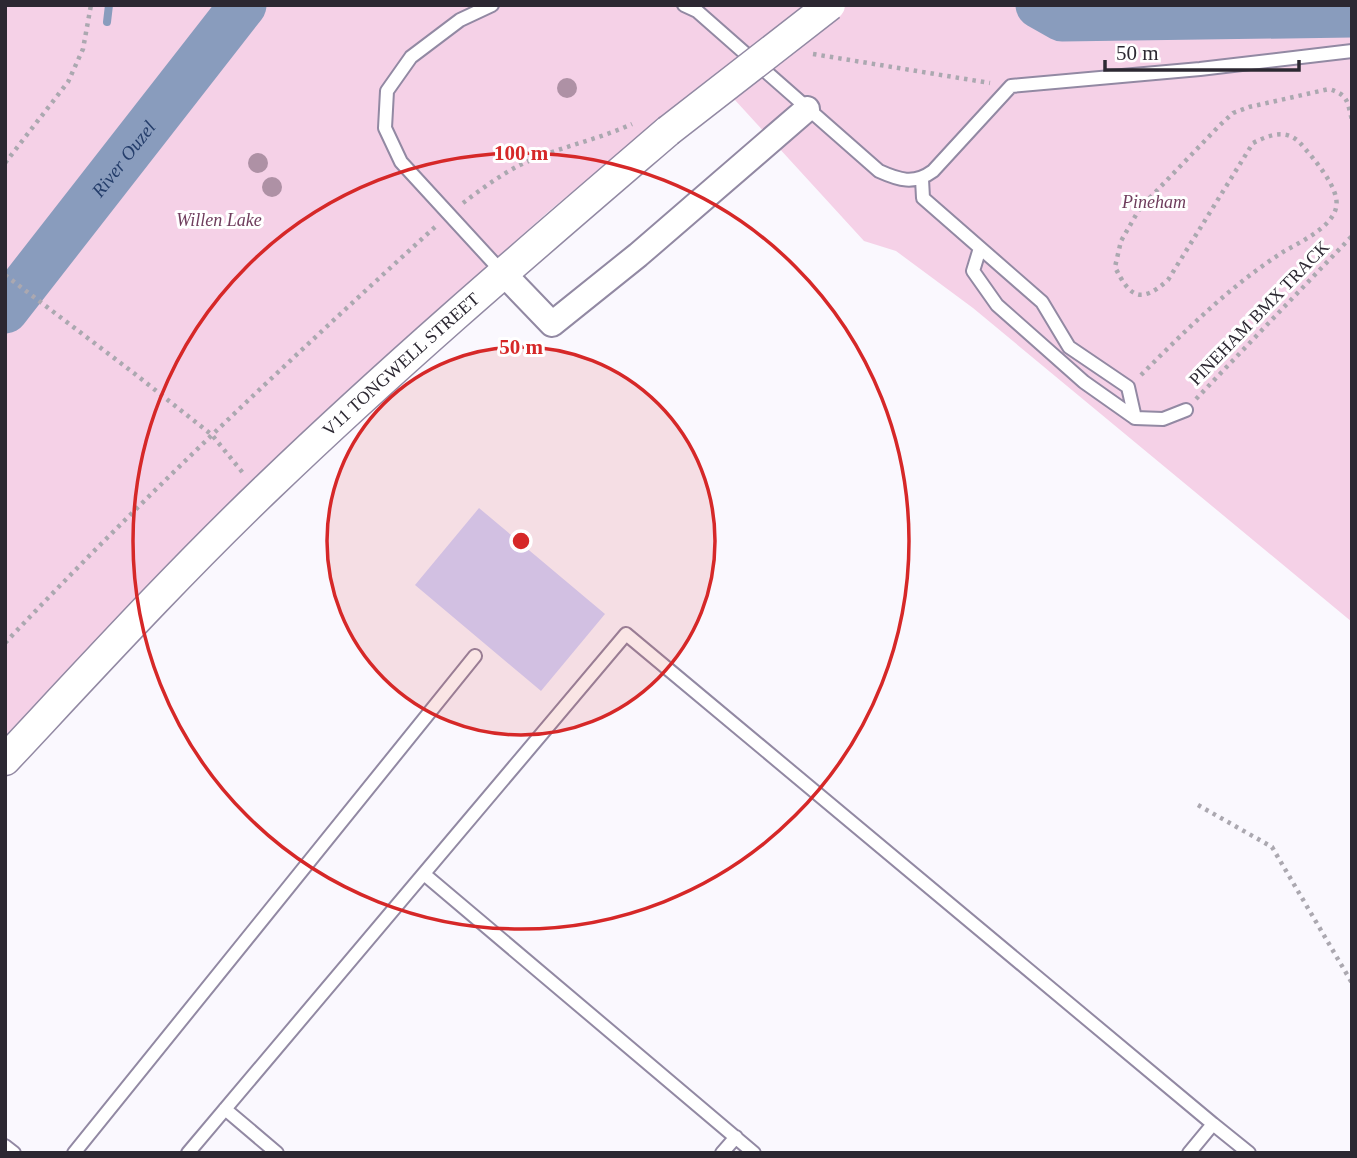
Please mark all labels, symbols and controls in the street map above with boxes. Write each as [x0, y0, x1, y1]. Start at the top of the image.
scale bar [1105, 28, 1299, 72]
text: 50 m [1116, 41, 1159, 65]
water label: River Ouzel [87, 117, 160, 202]
text: 100 m [494, 141, 549, 165]
park label: Pineham [1121, 192, 1186, 212]
park label: Willen Lake [176, 210, 262, 230]
street label: PINEHAM BMX TRACK [1185, 237, 1333, 389]
street label: V11 TONGWELL STREET [318, 289, 483, 440]
text: 50 m [499, 335, 543, 359]
centre of rings [509, 529, 533, 553]

